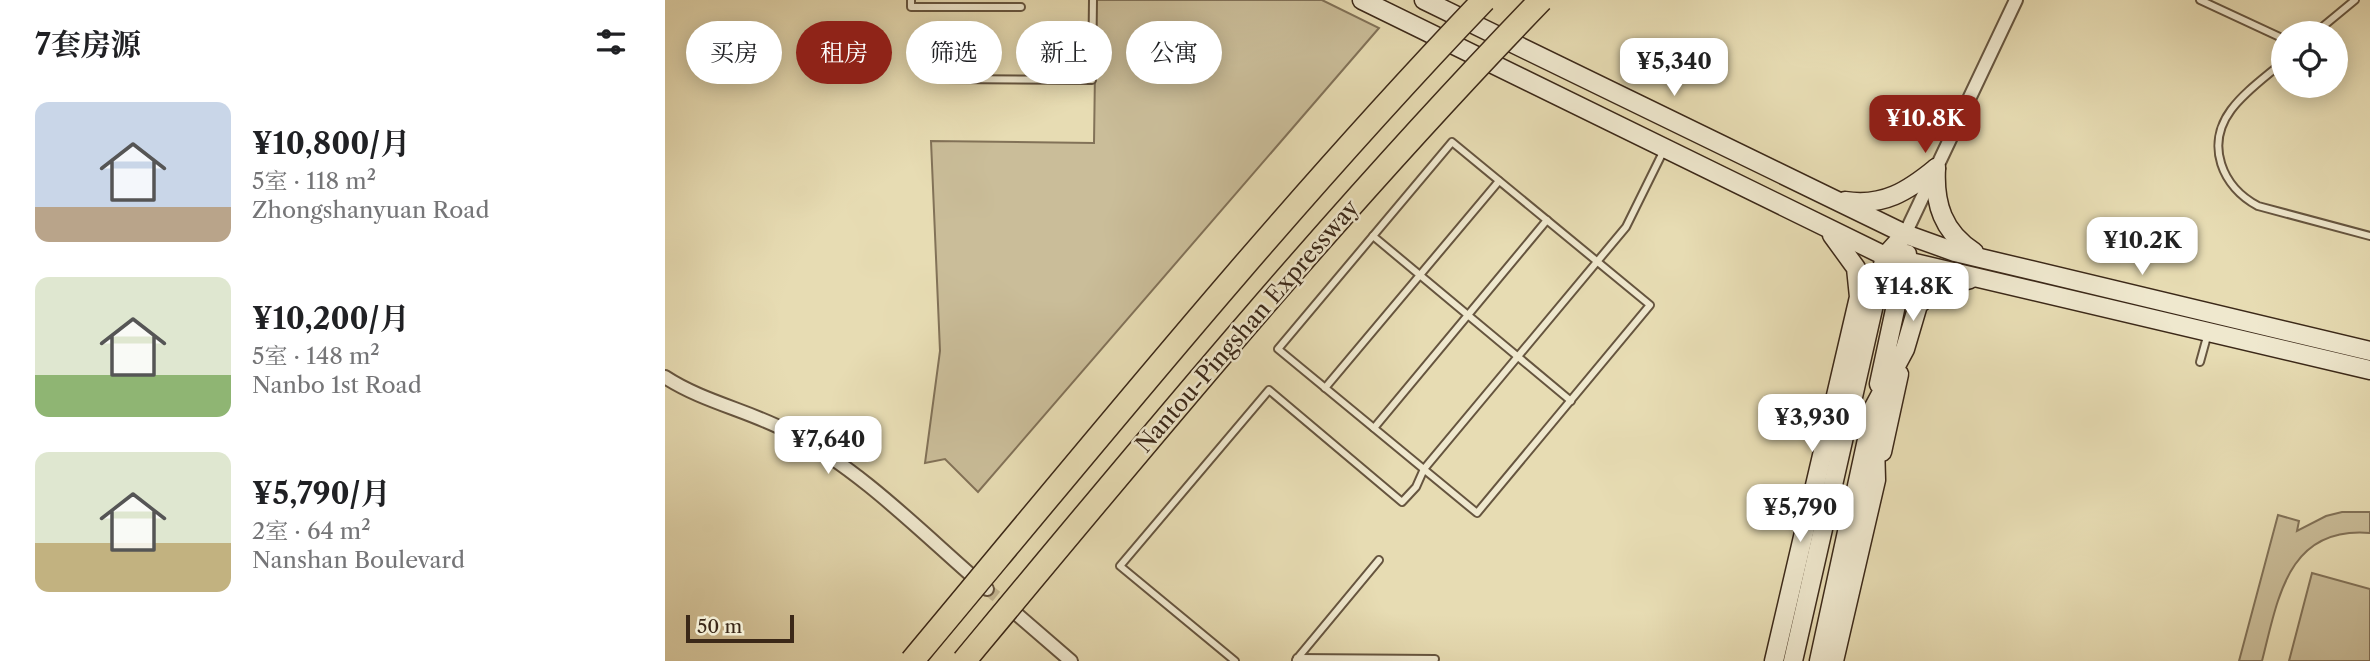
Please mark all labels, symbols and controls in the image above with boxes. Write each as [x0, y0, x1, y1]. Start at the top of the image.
chip: 买房 [686, 21, 782, 84]
chip: 租房 [796, 21, 892, 84]
chip: 筛选 [906, 21, 1002, 84]
chip: 新上 [1016, 21, 1112, 84]
chip: 公寓 [1126, 21, 1222, 84]
map controls [2271, 21, 2348, 98]
button: locate [2271, 21, 2348, 98]
icon: filters [592, 23, 630, 61]
text: 7套房源 [35, 26, 141, 63]
pin: ¥5,340 [1617, 38, 1731, 98]
text: ¥5,340 [1636, 47, 1712, 75]
pin: ¥10.8K [1868, 96, 1982, 155]
text: ¥10.8K [1885, 104, 1965, 132]
text: ¥10,800/月 [252, 125, 410, 162]
icon: home [91, 130, 175, 214]
text: 5室 · 118 m² [252, 167, 376, 195]
street label: Nantou-Pingshan Expressway [1130, 194, 1365, 458]
text: Zhongshanyuan Road [252, 196, 489, 224]
pin: ¥10.2K [2085, 218, 2199, 277]
text: ¥10.2K [2103, 226, 2181, 254]
pin: ¥14.8K [1856, 264, 1970, 323]
text: ¥14.8K [1874, 272, 1952, 300]
text: ¥10,200/月 [252, 300, 409, 337]
icon: home [91, 305, 175, 389]
text: 5室 · 148 m² [252, 342, 380, 370]
text: Nanbo 1st Road [252, 371, 422, 399]
pin: ¥3,930 [1755, 394, 1869, 454]
text: ¥3,930 [1774, 403, 1850, 431]
pin: ¥7,640 [771, 416, 885, 476]
text: ¥7,640 [791, 425, 865, 453]
text: ¥5,790/月 [252, 475, 390, 512]
icon: home [91, 480, 175, 564]
pin: ¥5,790 [1743, 484, 1857, 544]
text: ¥5,790 [1763, 493, 1837, 521]
text: 2室 · 64 m² [252, 517, 371, 545]
text: Nanshan Boulevard [252, 546, 465, 574]
scale bar [686, 612, 795, 644]
text: 50 m [697, 615, 742, 638]

